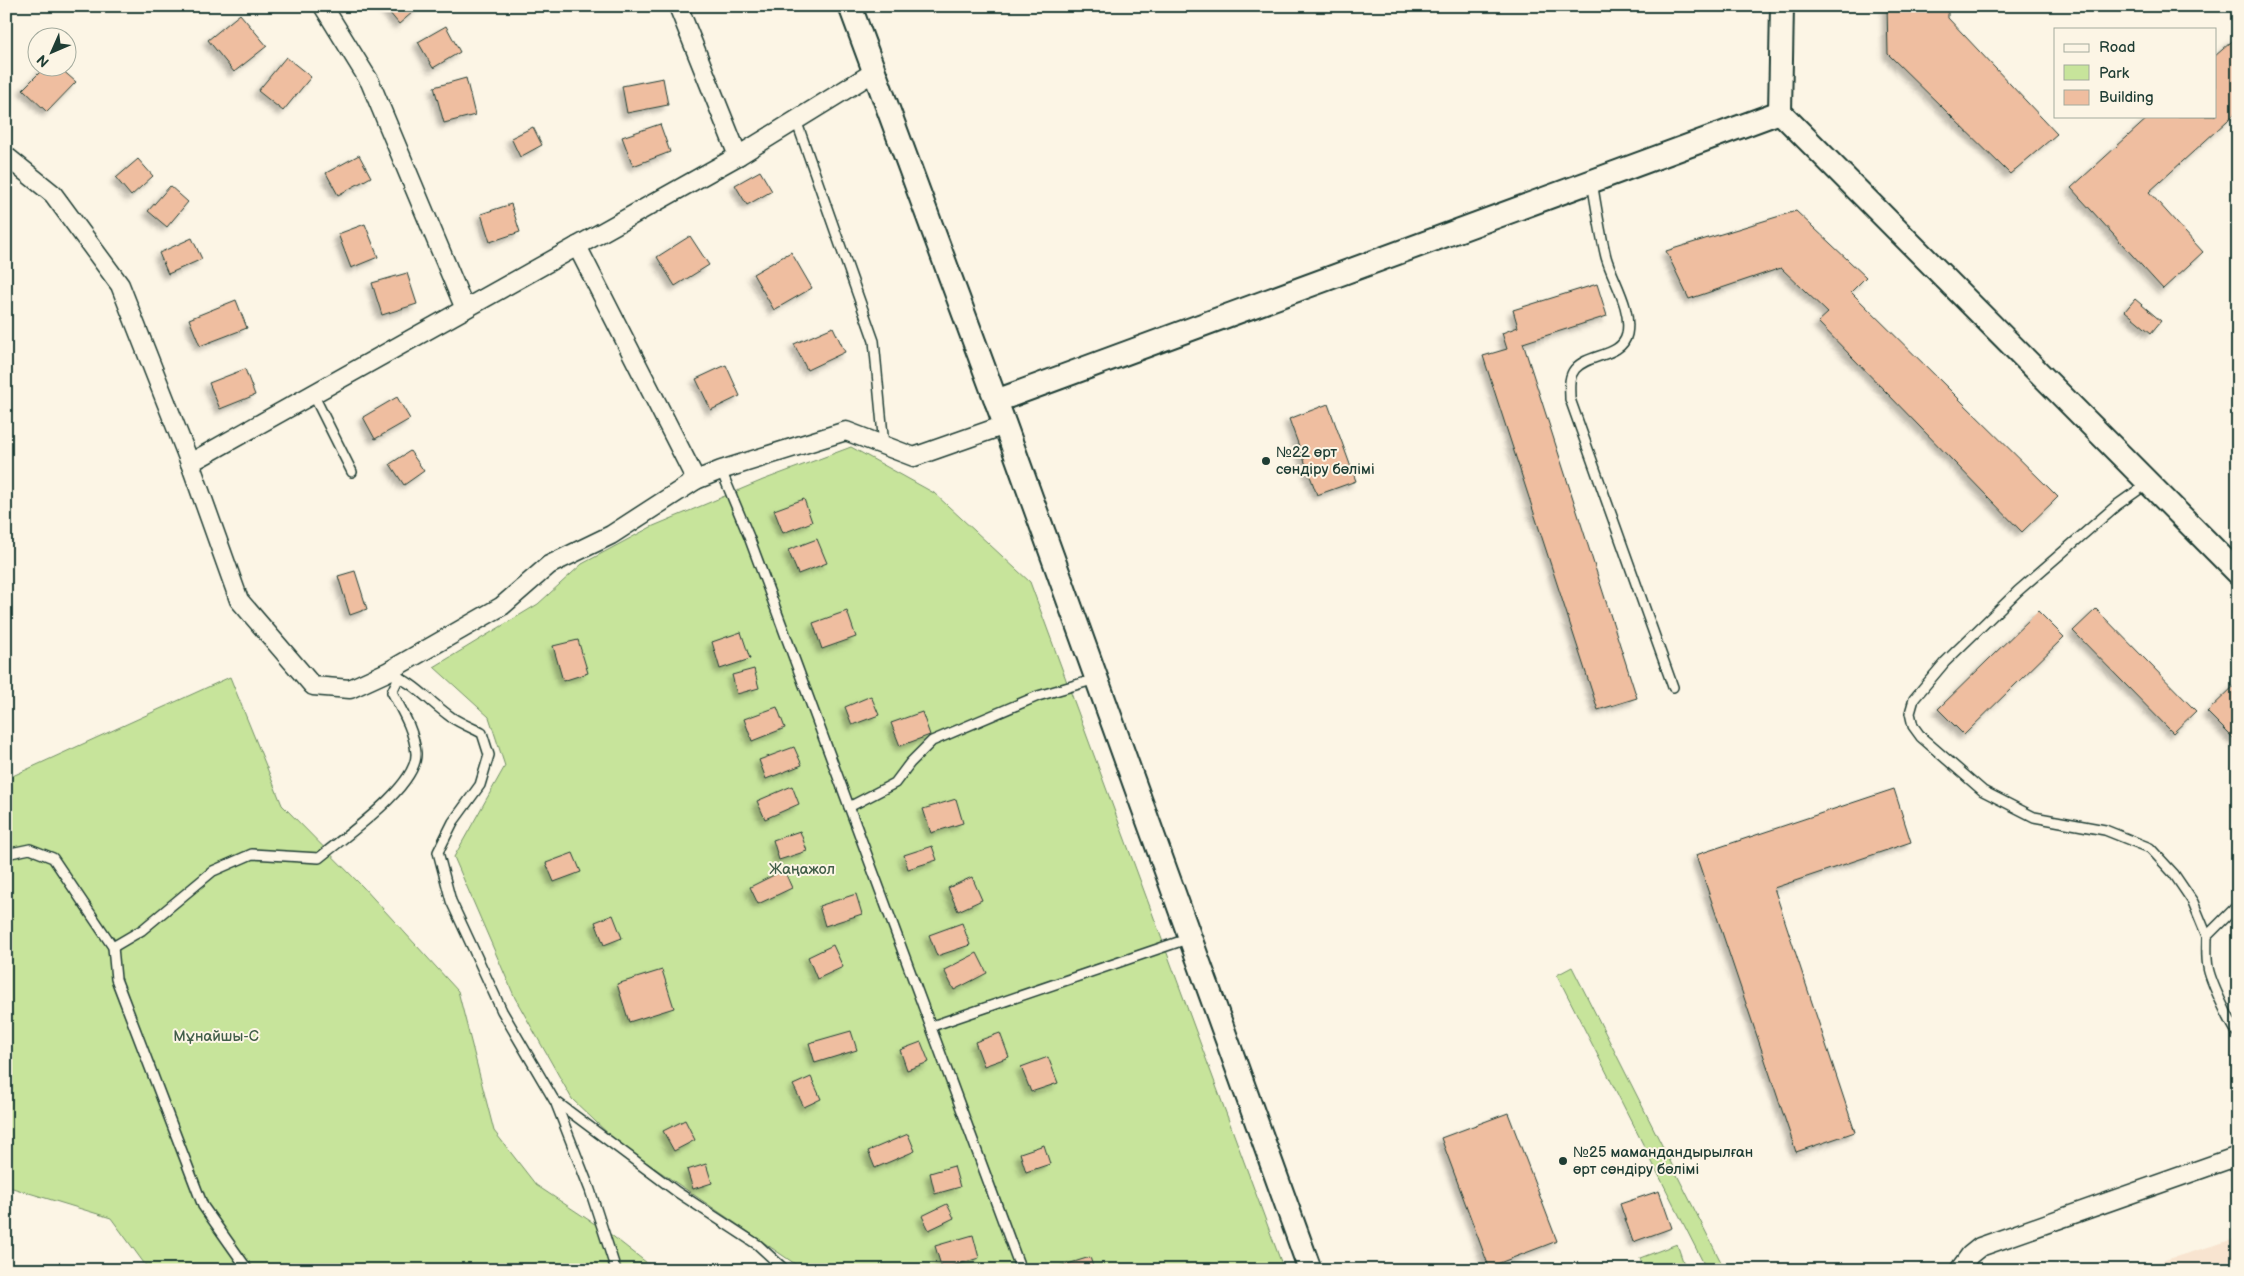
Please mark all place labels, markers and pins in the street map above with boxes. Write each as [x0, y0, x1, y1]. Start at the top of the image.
place label: №22 өрт сөндіру бөлімі [1276, 443, 1375, 479]
marker: №22 өрт сөндіру бөлімі [1260, 455, 1272, 467]
place label: №25 мамандандырылған өрт сөндіру бөлімі [1573, 1143, 1753, 1179]
marker: №25 мамандандырылған өрт сөндіру бөлімі [1557, 1155, 1569, 1167]

